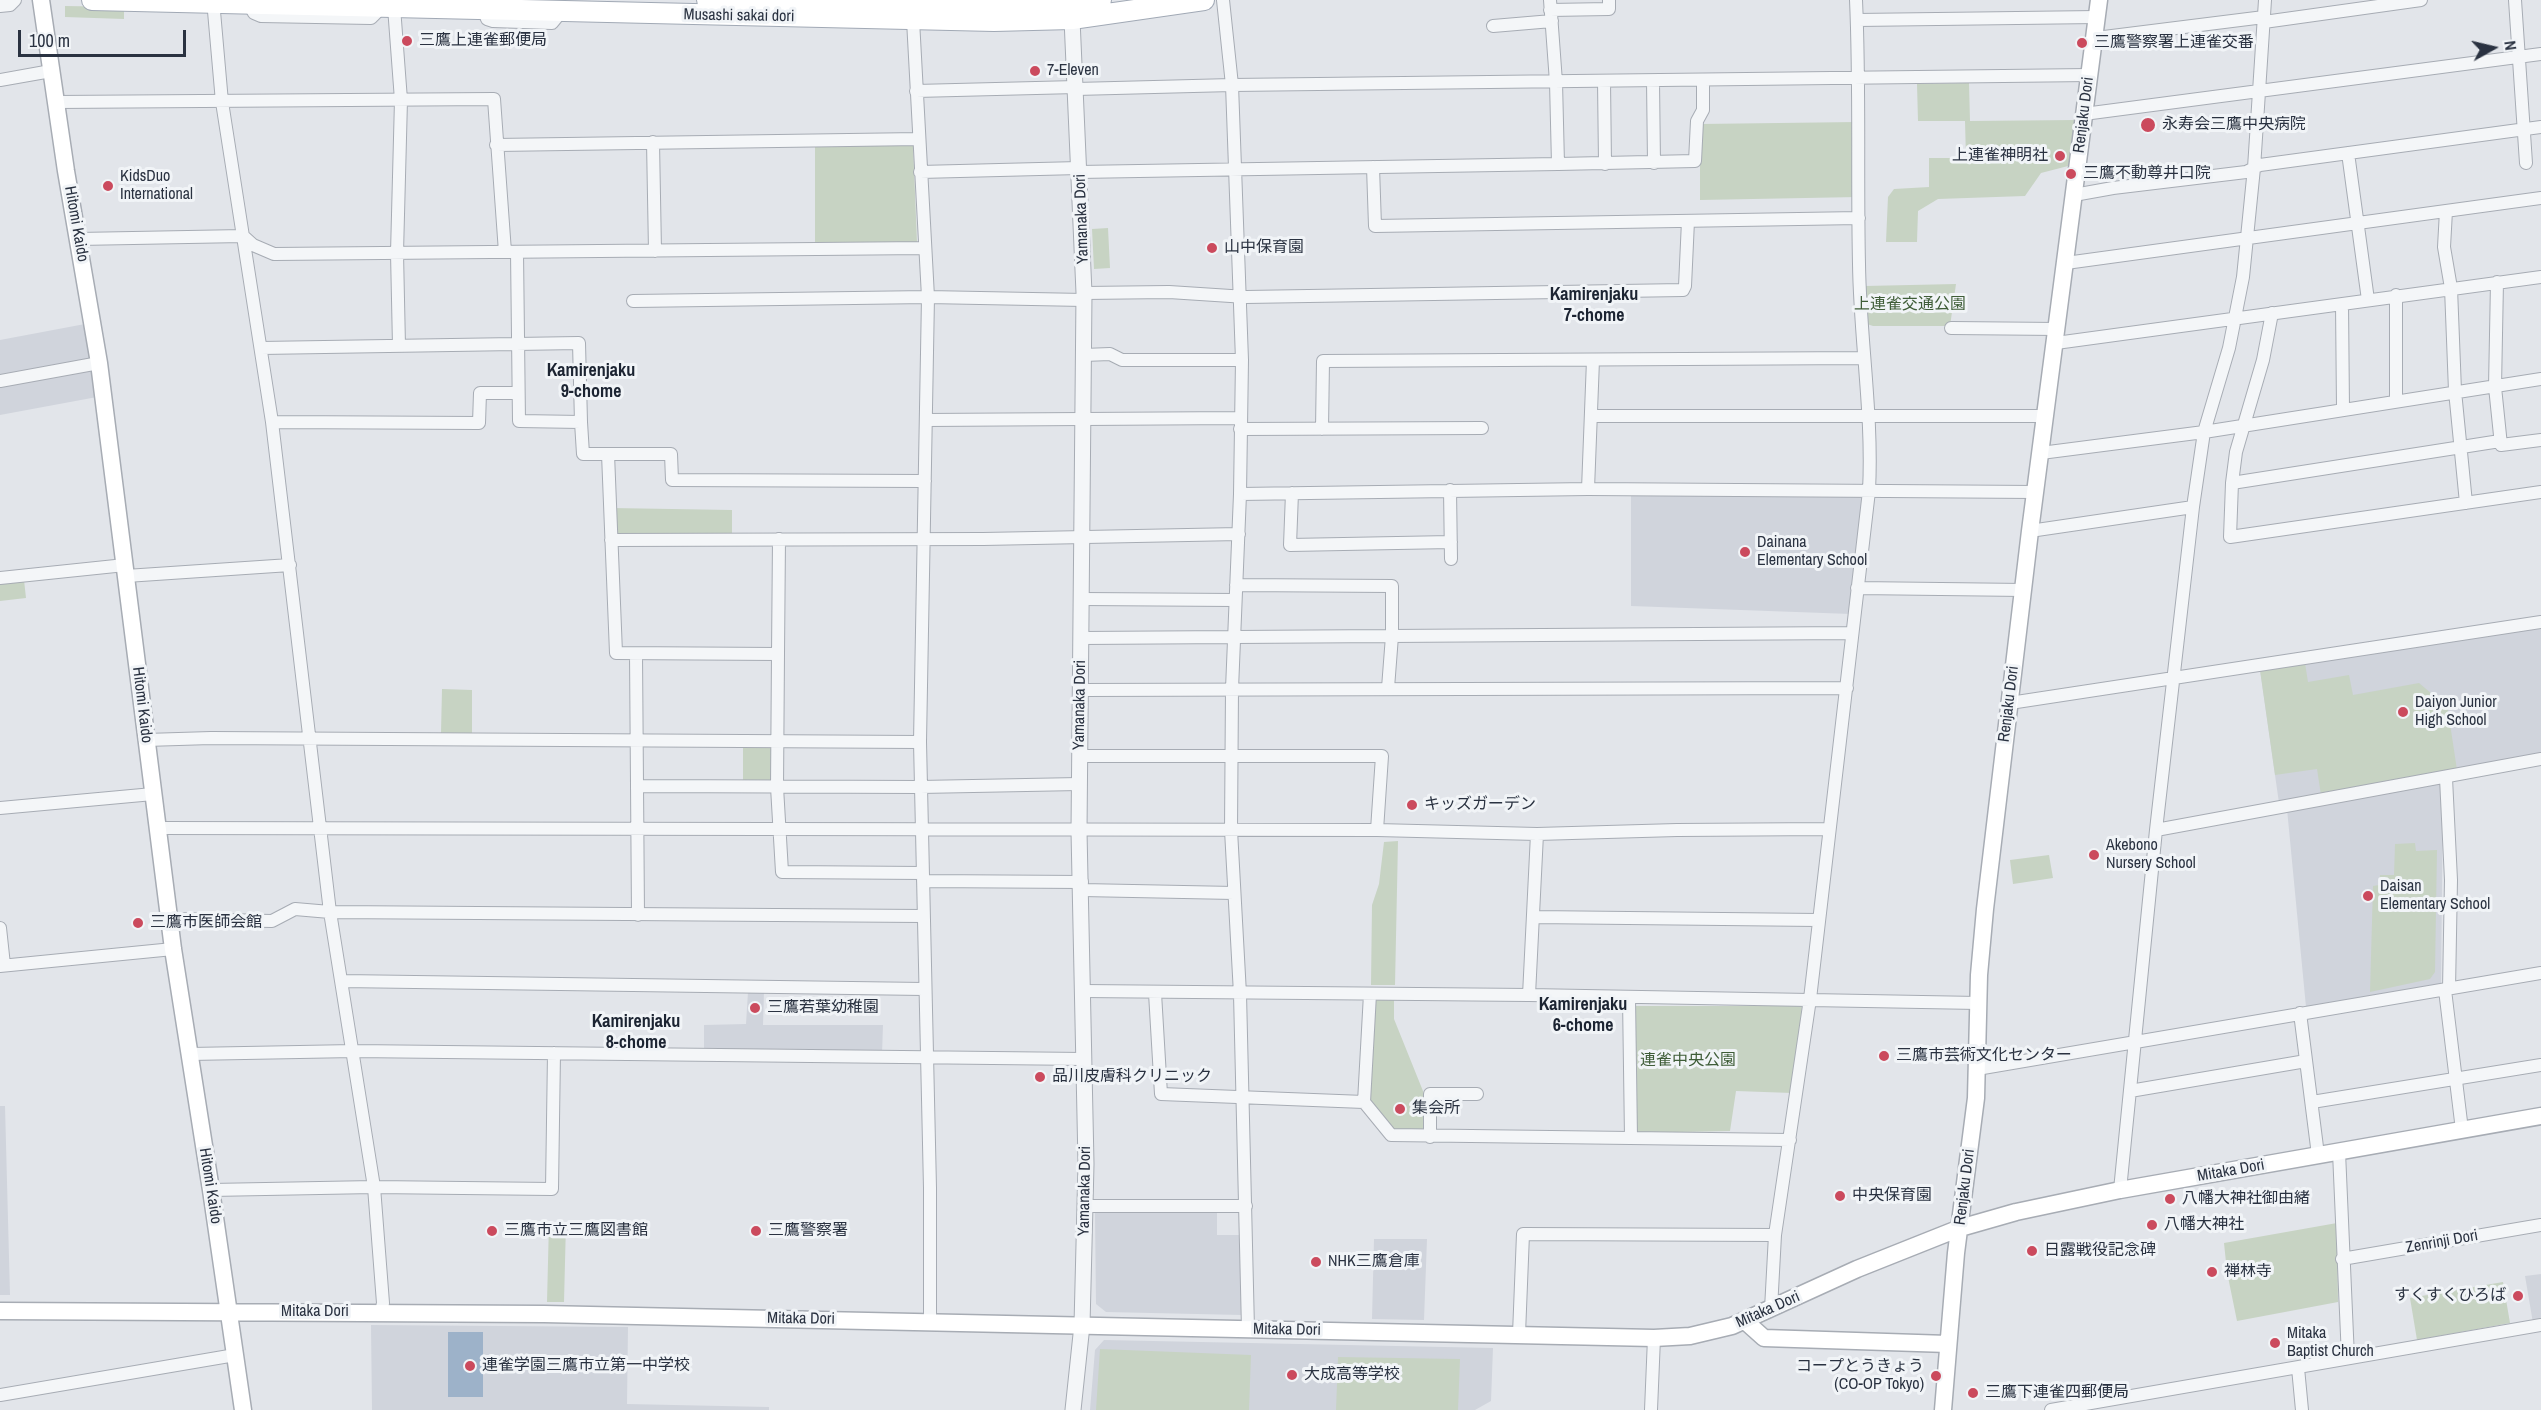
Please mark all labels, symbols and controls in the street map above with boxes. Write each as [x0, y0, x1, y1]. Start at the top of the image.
street label: Musashi sakai dori [683, 5, 795, 27]
scale bar [21, 18, 189, 56]
north arrow [2463, 18, 2523, 78]
text: 100 m [29, 28, 70, 53]
place label: 三鷹上連雀郵便局 [419, 31, 547, 51]
place label: 三鷹警察署上連雀交番 [2094, 33, 2254, 53]
marker: 三鷹上連雀郵便局 [400, 34, 414, 48]
marker: 三鷹警察署上連雀交番 [2075, 36, 2089, 50]
text: N [2499, 39, 2522, 52]
place label: 7-Eleven [1047, 61, 1099, 81]
marker: 7-Eleven [1028, 64, 1042, 78]
street label: Renjaku Dori [2070, 76, 2098, 154]
place label: 永寿会三鷹中央病院 [2162, 115, 2306, 135]
marker: 永寿会三鷹中央病院 [2139, 116, 2157, 134]
place label: 上連雀神明社 [1952, 146, 2048, 166]
marker: 上連雀神明社 [2053, 149, 2067, 163]
place label: 三鷹不動尊井口院 [2083, 164, 2211, 184]
place label: KidsDuo International [120, 167, 193, 205]
marker: 三鷹不動尊井口院 [2064, 167, 2078, 181]
street label: Yamanaka Dori [1071, 174, 1093, 264]
marker: KidsDuo International [101, 179, 115, 193]
street label: Hitomi Kaido [60, 185, 92, 263]
place label: 山中保育園 [1224, 238, 1304, 258]
marker: 山中保育園 [1205, 241, 1219, 255]
district label: Kamirenjaku 7-chome [1550, 284, 1638, 326]
park label: 上連雀交通公園 [1854, 295, 1966, 315]
district label: Kamirenjaku 9-chome [547, 360, 635, 403]
place label: Dainana Elementary School [1757, 533, 1867, 571]
marker: Dainana Elementary School [1738, 545, 1752, 559]
street label: Yamanaka Dori [1070, 660, 1090, 750]
street label: Renjaku Dori [1995, 665, 2023, 743]
street label: Hitomi Kaido [128, 666, 156, 744]
place label: Daiyon Junior High School [2415, 693, 2497, 731]
marker: Daiyon Junior High School [2396, 705, 2410, 719]
place label: キッズガーデン [1424, 795, 1536, 815]
marker: キッズガーデン [1405, 798, 1419, 812]
place label: Akebono Nursery School [2106, 836, 2196, 874]
marker: Akebono Nursery School [2087, 848, 2101, 862]
place label: Daisan Elementary School [2380, 877, 2490, 915]
marker: Daisan Elementary School [2361, 889, 2375, 903]
place label: 三鷹市医師会館 [150, 913, 262, 933]
marker: 三鷹市医師会館 [131, 916, 145, 930]
district label: Kamirenjaku 6-chome [1539, 994, 1627, 1036]
place label: 三鷹若葉幼稚園 [767, 998, 879, 1018]
marker: 三鷹若葉幼稚園 [748, 1001, 762, 1015]
district label: Kamirenjaku 8-chome [592, 1011, 680, 1054]
place label: 三鷹市芸術文化センター [1896, 1046, 2072, 1066]
marker: 三鷹市芸術文化センター [1877, 1049, 1891, 1063]
park label: 連雀中央公園 [1640, 1051, 1736, 1071]
place label: 品川皮膚科クリニック [1052, 1067, 1212, 1087]
marker: 品川皮膚科クリニック [1033, 1070, 1047, 1084]
place label: 集会所 [1412, 1099, 1460, 1119]
marker: 集会所 [1393, 1102, 1407, 1116]
street label: Yamanaka Dori [1075, 1146, 1095, 1236]
street label: Hitomi Kaido [195, 1147, 225, 1225]
street label: Renjaku Dori [1951, 1148, 1979, 1226]
street label: Mitaka Dori [2196, 1156, 2266, 1186]
place label: 中央保育園 [1852, 1186, 1932, 1206]
marker: 中央保育園 [1833, 1189, 1847, 1203]
place label: 八幡大神社御由緒 [2182, 1189, 2310, 1209]
marker: 八幡大神社御由緒 [2163, 1192, 2177, 1206]
place label: 八幡大神社 [2164, 1215, 2244, 1235]
marker: 八幡大神社 [2145, 1218, 2159, 1232]
place label: 三鷹市立三鷹図書館 [504, 1221, 648, 1241]
place label: 三鷹警察署 [768, 1221, 848, 1241]
marker: 三鷹市立三鷹図書館 [485, 1224, 499, 1238]
marker: 三鷹警察署 [749, 1224, 763, 1238]
street label: Zenrinji Dori [2404, 1226, 2480, 1258]
place label: 日露戦役記念碑 [2044, 1241, 2156, 1261]
marker: 日露戦役記念碑 [2025, 1244, 2039, 1258]
place label: NHK三鷹倉庫 [1328, 1252, 1420, 1272]
marker: NHK三鷹倉庫 [1309, 1255, 1323, 1269]
place label: 禅林寺 [2224, 1262, 2272, 1282]
marker: 禅林寺 [2205, 1265, 2219, 1279]
place label: すくすくひろば [2394, 1286, 2506, 1306]
street label: Mitaka Dori [1733, 1287, 1803, 1333]
marker: すくすくひろば [2511, 1289, 2525, 1303]
street label: Mitaka Dori [281, 1302, 349, 1322]
street label: Mitaka Dori [767, 1309, 835, 1329]
street label: Mitaka Dori [1253, 1320, 1321, 1340]
place label: Mitaka Baptist Church [2287, 1324, 2374, 1362]
marker: Mitaka Baptist Church [2268, 1336, 2282, 1350]
place label: 連雀学園三鷹市立第一中学校 [482, 1356, 690, 1376]
place label: コープとうきょう (CO-OP Tokyo) [1796, 1357, 1924, 1395]
marker: 連雀学園三鷹市立第一中学校 [463, 1359, 477, 1373]
place label: 大成高等学校 [1304, 1365, 1400, 1385]
marker: 大成高等学校 [1285, 1368, 1299, 1382]
marker: コープとうきょう (CO-OP Tokyo) [1929, 1369, 1943, 1383]
place label: 三鷹下連雀四郵便局 [1985, 1383, 2129, 1403]
marker: 三鷹下連雀四郵便局 [1966, 1386, 1980, 1400]

